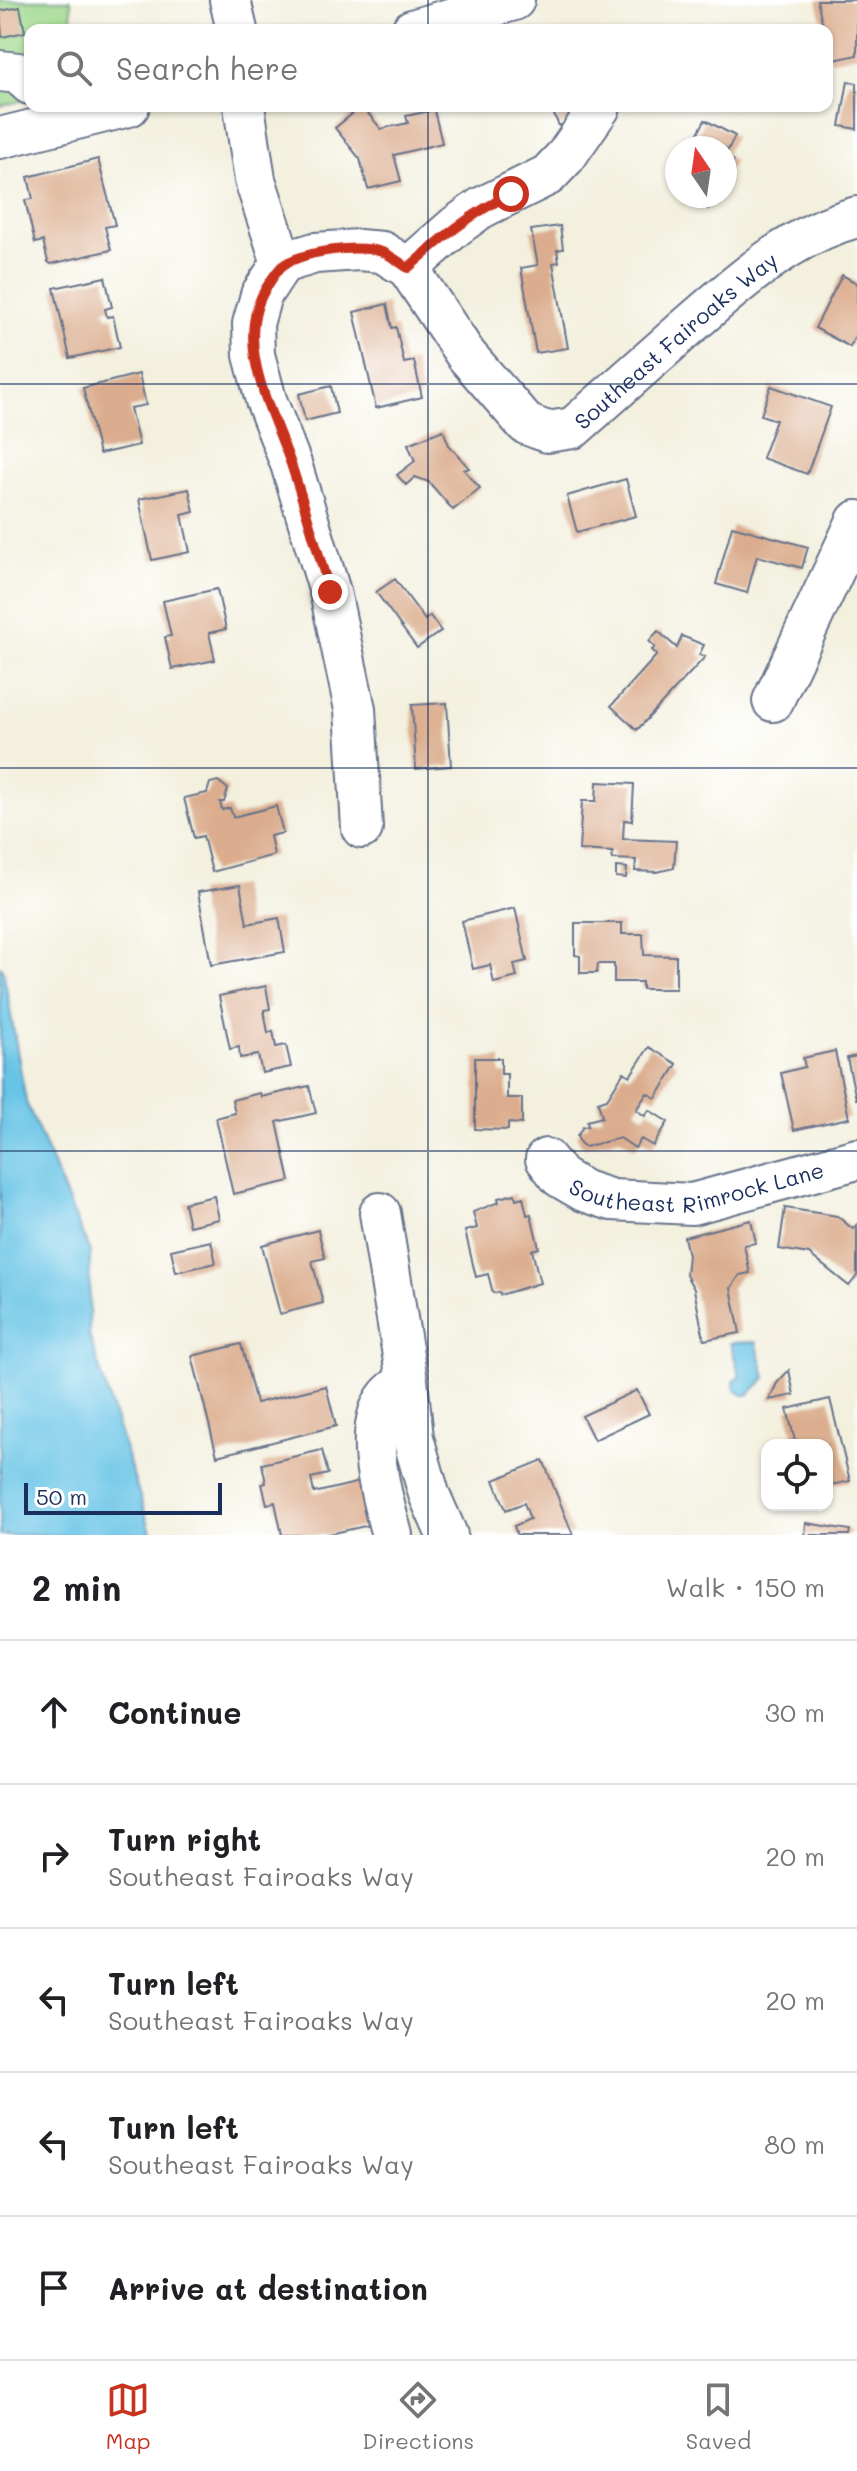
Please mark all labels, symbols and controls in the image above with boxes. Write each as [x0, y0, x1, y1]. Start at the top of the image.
search box [24, 24, 833, 112]
icon: search [52, 46, 96, 90]
text: Search here [116, 48, 299, 88]
north arrow [665, 136, 737, 208]
route start [493, 176, 529, 212]
street label: Southeast Fairoaks Way [568, 245, 783, 435]
route end [312, 574, 348, 610]
street label: Southeast Rimrock Lane [564, 1154, 827, 1219]
map controls [761, 1439, 833, 1511]
button: locate [761, 1439, 833, 1511]
scale bar [24, 1479, 222, 1515]
text: 50 m [36, 1482, 87, 1511]
text: 2 min [32, 1565, 121, 1610]
text: Walk · 150 m [666, 1570, 825, 1604]
icon: ahead [32, 1690, 76, 1734]
text: Continue [108, 1692, 241, 1732]
text: 30 m [765, 1695, 825, 1729]
text: Turn right [108, 1819, 261, 1859]
icon: right [32, 1834, 76, 1878]
text: 20 m [765, 1839, 825, 1873]
text: Southeast Fairoaks Way [108, 1859, 414, 1893]
text: Turn left [108, 1963, 239, 2003]
icon: left [32, 1978, 76, 2022]
text: 20 m [765, 1983, 825, 2017]
text: Southeast Fairoaks Way [108, 2003, 414, 2037]
text: Turn left [108, 2107, 239, 2147]
icon: left [32, 2122, 76, 2166]
text: 80 m [764, 2127, 825, 2161]
text: Southeast Fairoaks Way [108, 2147, 414, 2181]
icon: arrive [32, 2266, 76, 2310]
text: Arrive at destination [108, 2268, 428, 2308]
tab: Map [106, 2378, 151, 2455]
tab: Directions [362, 2378, 474, 2455]
tab: Saved [686, 2378, 751, 2455]

